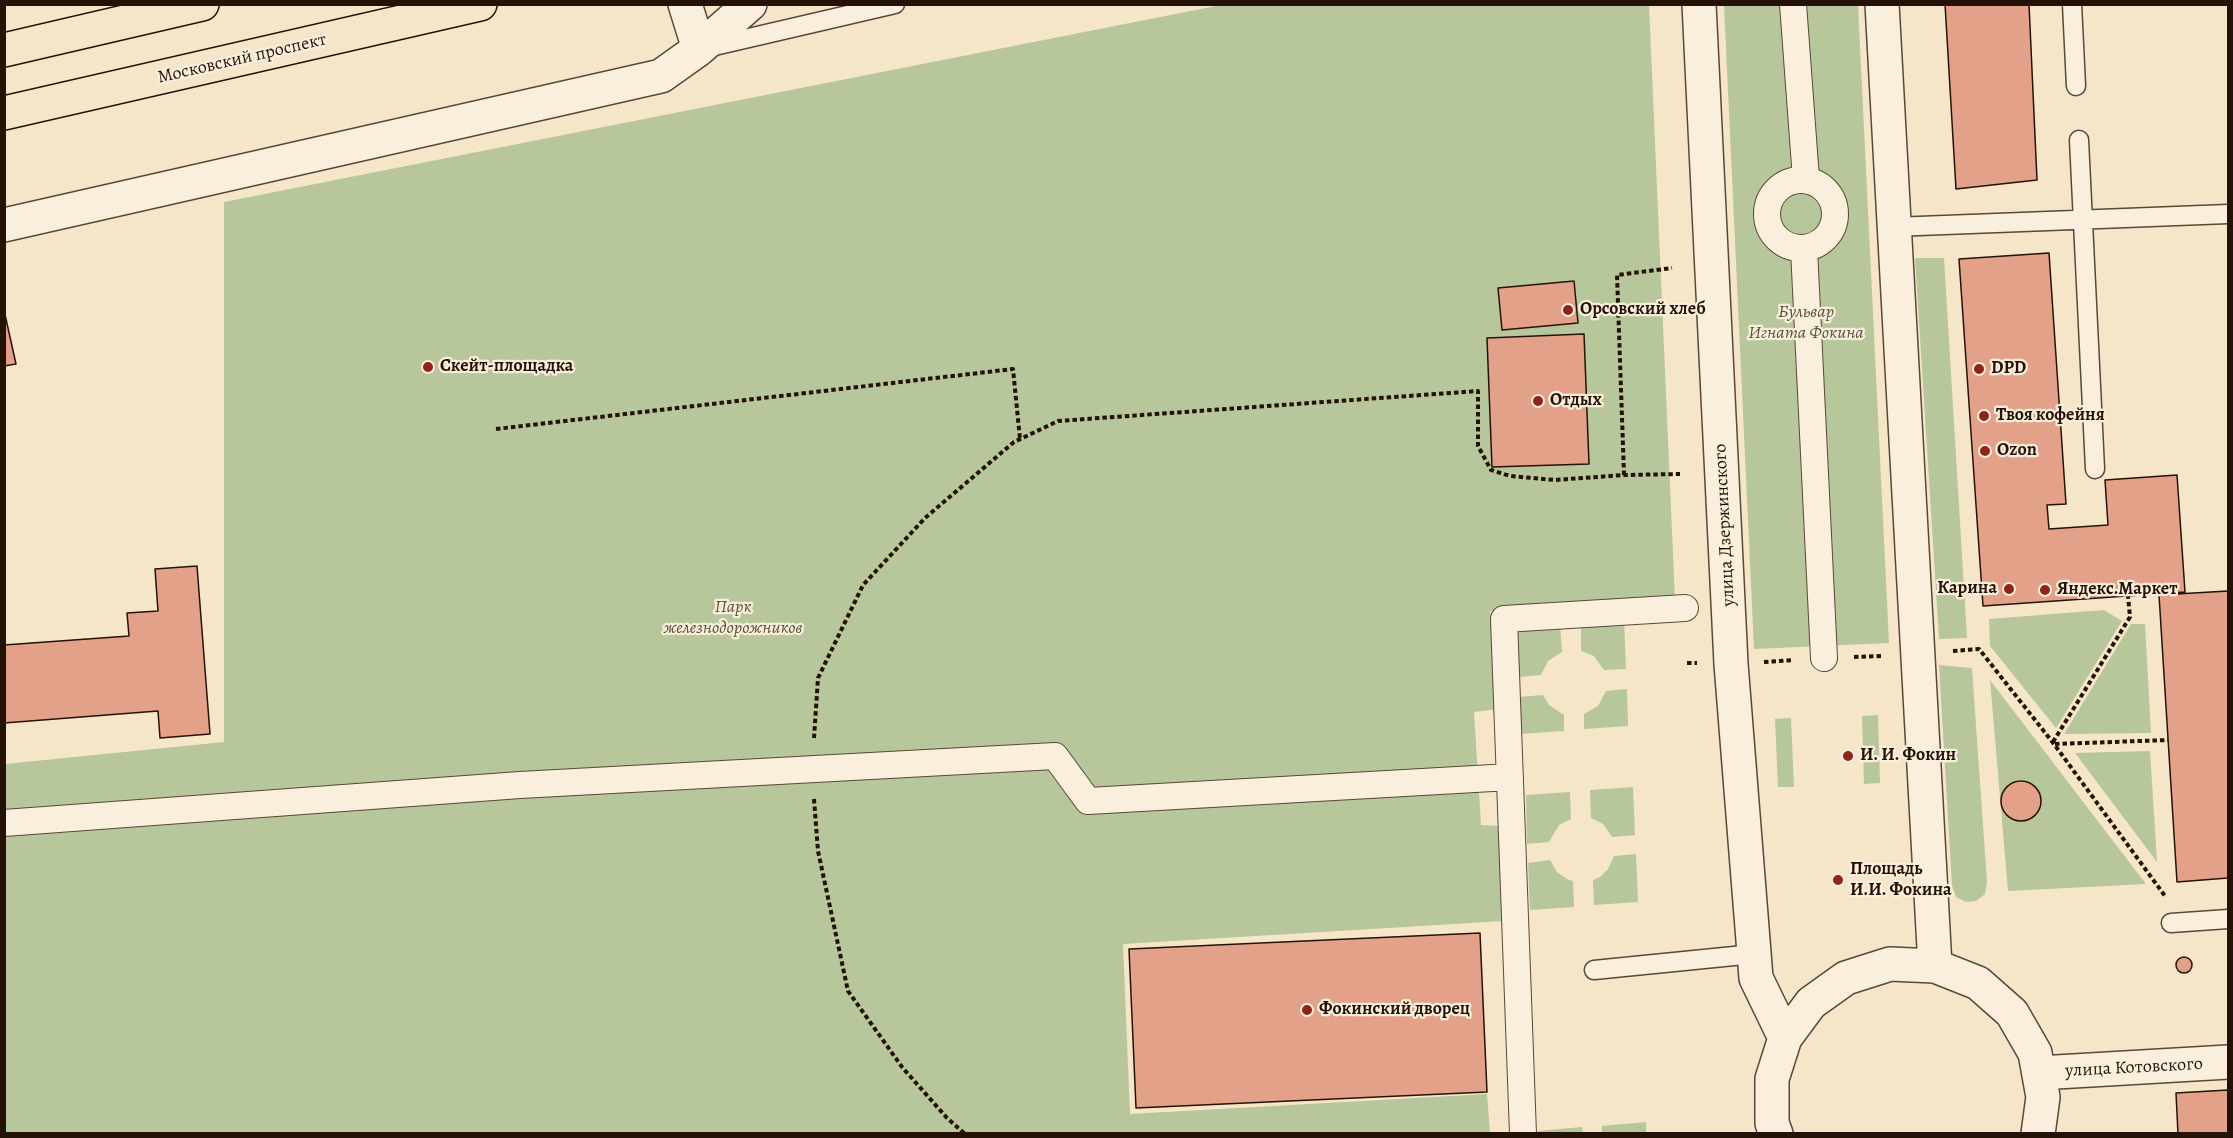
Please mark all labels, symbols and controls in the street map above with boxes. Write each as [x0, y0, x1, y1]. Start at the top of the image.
street label: Московский проспект [155, 29, 329, 89]
place label: Орсовский хлеб [1580, 299, 1706, 321]
park label: Бульвар Игната Фокина [1748, 302, 1864, 344]
marker: Орсовский хлеб [1561, 303, 1575, 317]
place label: Скейт-площадка [440, 356, 573, 378]
place label: DPD [1991, 358, 2026, 380]
marker: Скейт-площадка [421, 360, 435, 374]
marker: DPD [1972, 362, 1986, 376]
place label: Отдых [1550, 390, 1602, 412]
marker: Отдых [1531, 394, 1545, 408]
place label: Твоя кофейня [1996, 405, 2105, 427]
marker: Твоя кофейня [1977, 409, 1991, 423]
place label: Ozon [1997, 440, 2037, 462]
street label: улица Дзержинского [1710, 443, 1740, 607]
marker: Ozon [1978, 444, 1992, 458]
place label: Карина [1937, 578, 1997, 600]
place label: Яндекс.Маркет [2057, 579, 2177, 601]
marker: Карина [2002, 582, 2016, 596]
marker: Яндекс.Маркет [2038, 583, 2052, 597]
park label: Парк железнодорожников [663, 597, 803, 640]
place label: И. И. Фокин [1860, 745, 1956, 767]
marker: И. И. Фокин [1841, 749, 1855, 763]
place label: Площадь И.И. Фокина [1850, 859, 1952, 902]
marker: Площадь И.И. Фокина [1831, 873, 1845, 887]
place label: Фокинский дворец [1319, 999, 1470, 1021]
marker: Фокинский дворец [1300, 1003, 1314, 1017]
street label: улица Котовского [2065, 1054, 2203, 1082]

